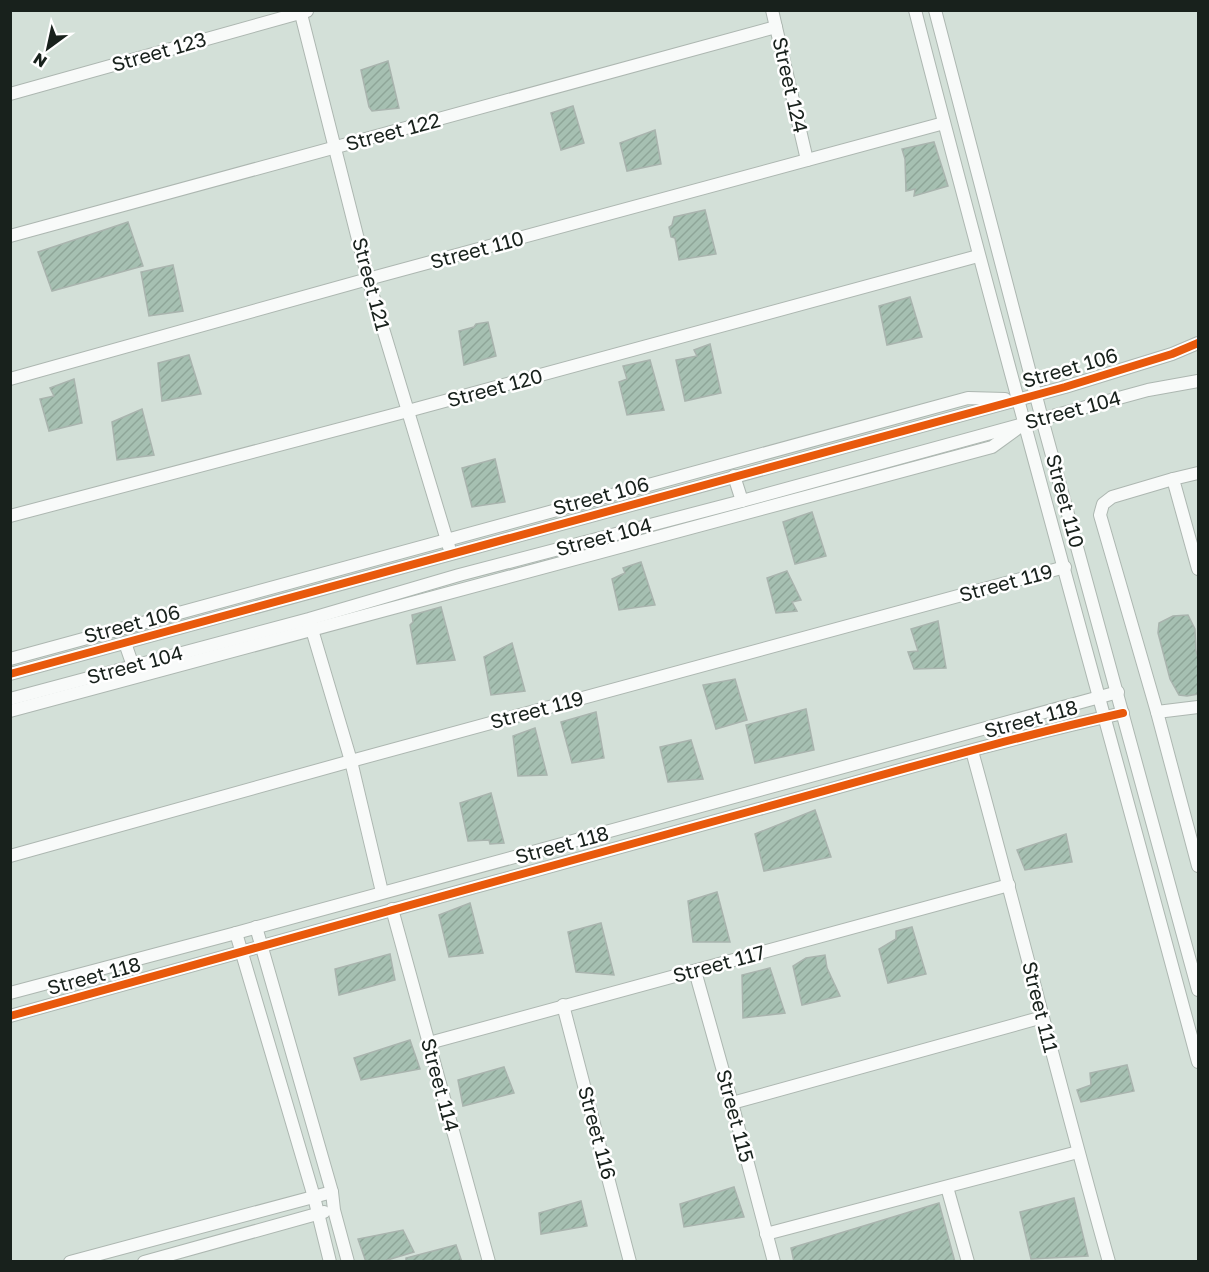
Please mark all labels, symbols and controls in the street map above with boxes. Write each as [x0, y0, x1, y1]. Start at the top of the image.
north arrow [18, 18, 78, 78]
street label: Street 123 [109, 26, 209, 76]
street label: Street 124 [768, 34, 814, 135]
text: N [29, 49, 50, 72]
street label: Street 122 [343, 107, 443, 155]
street label: Street 110 [427, 225, 526, 273]
street label: Street 121 [348, 235, 396, 333]
street label: Street 106 [1019, 342, 1120, 392]
street label: Street 120 [444, 363, 545, 411]
street label: Street 104 [1022, 385, 1123, 433]
street label: Street 110 [1042, 451, 1090, 550]
street label: Street 106 [550, 471, 651, 519]
street label: Street 104 [553, 512, 654, 560]
street label: Street 119 [956, 558, 1055, 606]
street label: Street 106 [81, 599, 182, 647]
street label: Street 104 [84, 640, 185, 688]
street label: Street 119 [487, 685, 586, 733]
street label: Street 118 [981, 694, 1080, 742]
street label: Street 118 [512, 820, 611, 868]
street label: Street 117 [670, 939, 767, 987]
street label: Street 118 [44, 951, 143, 999]
street label: Street 111 [1018, 959, 1064, 1055]
street label: Street 114 [417, 1035, 465, 1134]
street label: Street 115 [712, 1067, 760, 1165]
street label: Street 116 [574, 1083, 622, 1182]

